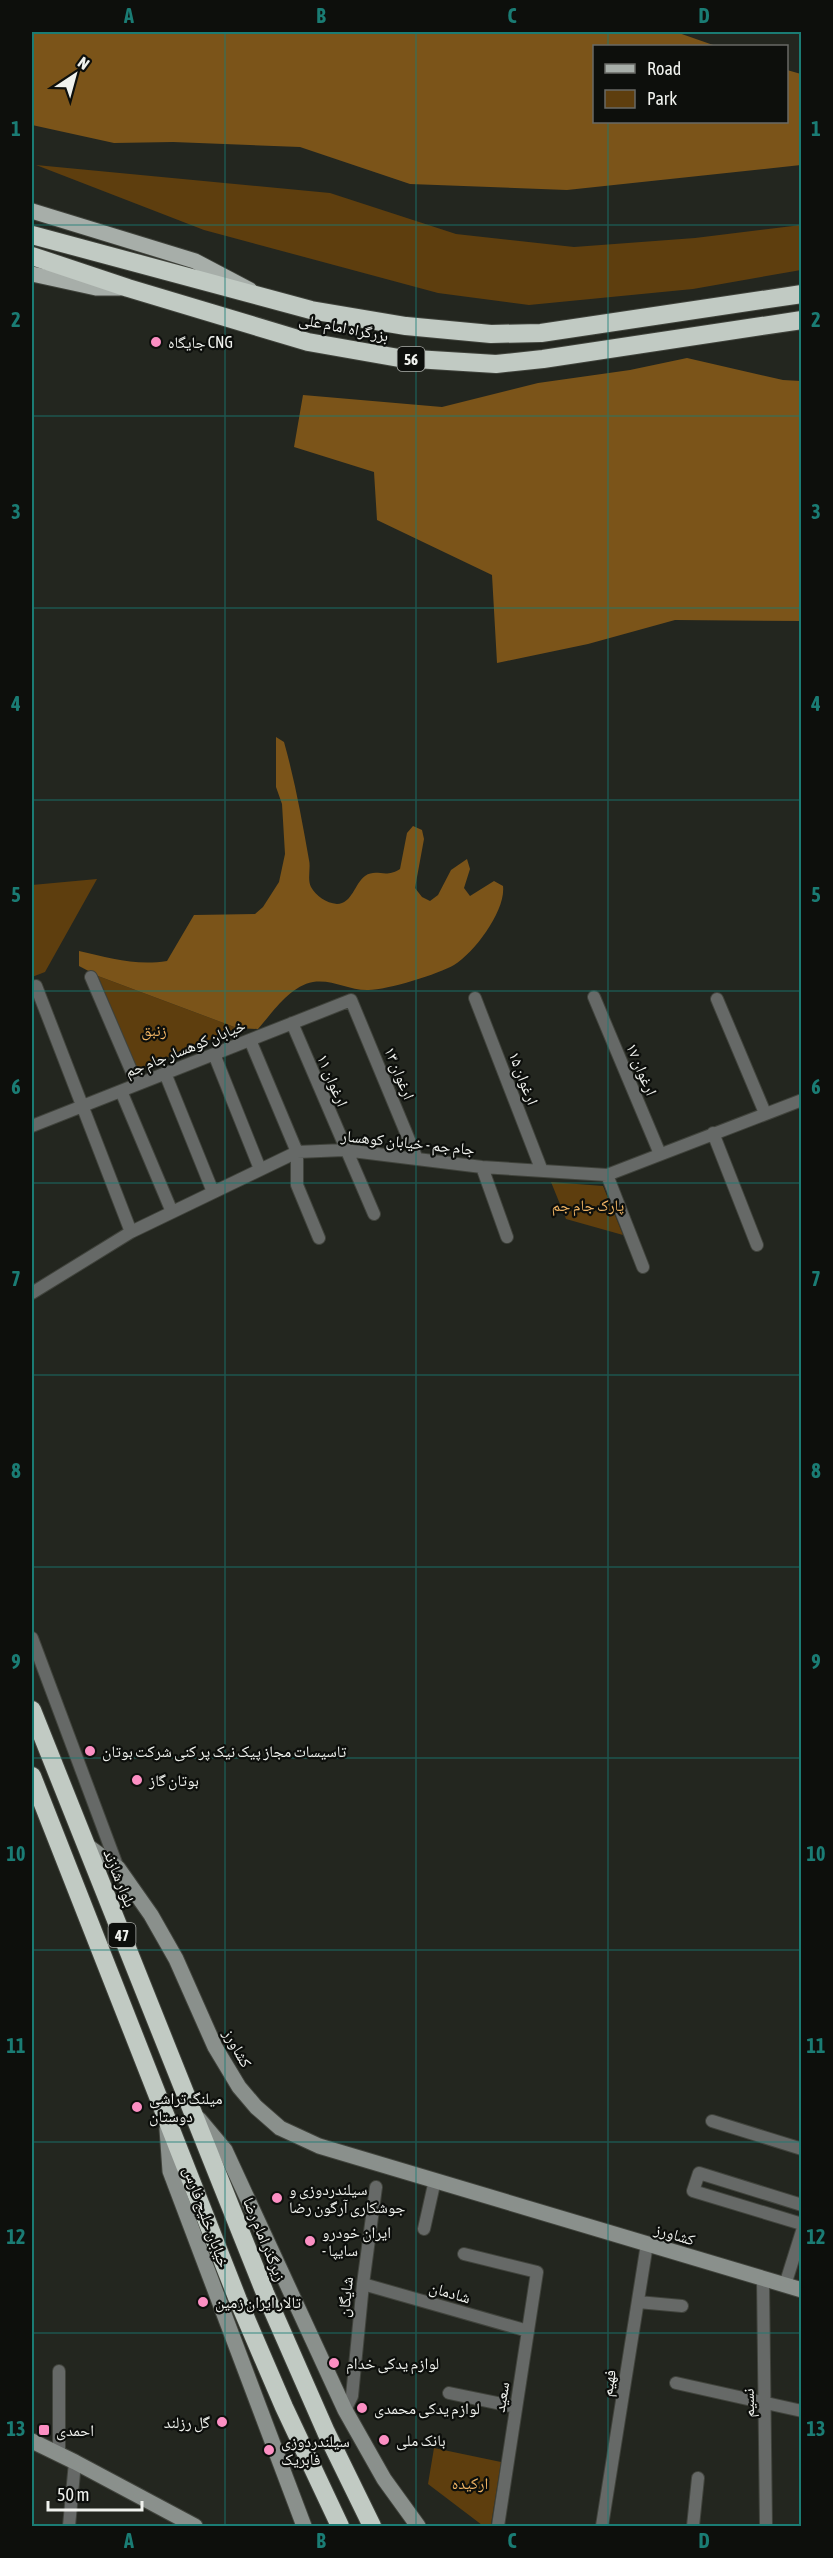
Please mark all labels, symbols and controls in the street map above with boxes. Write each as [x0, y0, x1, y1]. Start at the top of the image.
text: A [123, 4, 134, 27]
text: B [316, 4, 326, 27]
text: C [508, 4, 517, 27]
text: D [698, 4, 710, 27]
north arrow [45, 45, 105, 105]
legend [593, 45, 788, 123]
text: N [75, 53, 93, 73]
text: Road [647, 58, 681, 79]
text: Park [647, 88, 677, 109]
text: 1 [11, 117, 21, 140]
text: 1 [811, 117, 821, 140]
text: 2 [11, 308, 21, 331]
text: 2 [811, 308, 821, 331]
street label: بزرگراه امام علی [297, 309, 390, 346]
place label: جایگاه CNG [168, 333, 233, 351]
marker: جایگاه CNG [149, 335, 163, 349]
road number: 56 [398, 347, 424, 371]
text: 3 [11, 500, 21, 523]
text: 3 [811, 500, 821, 523]
text: 4 [10, 692, 21, 715]
text: 4 [810, 692, 821, 715]
text: 5 [11, 883, 21, 906]
text: 5 [811, 883, 821, 906]
street label: خیابان کوهسار جام جم [122, 1016, 249, 1082]
park label: زنبق [141, 1021, 167, 1041]
street label: ارغوان ۱۷ [621, 1040, 661, 1099]
street label: ارغوان ۱۳ [379, 1044, 419, 1103]
street label: ارغوان ۱۵ [504, 1049, 542, 1108]
street label: ارغوان ۱۱ [312, 1051, 352, 1110]
text: 6 [11, 1075, 21, 1098]
text: 6 [811, 1075, 821, 1098]
street label: جام جم - خیابان کوهسار [339, 1126, 476, 1160]
park label: پارک جام جم [552, 1196, 624, 1216]
text: 7 [11, 1267, 21, 1290]
text: 7 [811, 1267, 821, 1290]
text: 8 [11, 1459, 21, 1482]
text: 8 [811, 1459, 821, 1482]
text: 9 [11, 1650, 21, 1673]
text: 9 [811, 1650, 821, 1673]
place label: تاسیسات مجاز پیک نیک پر کنی شرکت بوتان [102, 1742, 347, 1762]
marker: تاسیسات مجاز پیک نیک پر کنی شرکت بوتان [83, 1744, 97, 1758]
place label: بوتان گاز [148, 1771, 199, 1791]
marker: بوتان گاز [130, 1773, 144, 1787]
text: 10 [7, 1842, 25, 1865]
text: 10 [807, 1842, 825, 1865]
street label: بلوار شازند [99, 1846, 140, 1910]
road number: 47 [108, 1923, 136, 1947]
street label: کشاورز [219, 2025, 256, 2071]
text: 11 [7, 2034, 25, 2057]
text: 11 [807, 2034, 825, 2057]
place label: میلنگ تراشی دوستان [149, 2089, 223, 2127]
marker: میلنگ تراشی دوستان [130, 2100, 144, 2114]
street label: خیابان خلیج فارس [179, 2164, 234, 2270]
place label: سیلندردوزی و جوشکاری آرگون رضا [289, 2180, 405, 2218]
marker: سیلندردوزی و جوشکاری آرگون رضا [270, 2191, 284, 2205]
street label: زیرگذر امام رضا [238, 2195, 290, 2284]
street label: کشاورز [651, 2219, 698, 2250]
place label: ایران خودرو - سایپا [322, 2223, 391, 2260]
text: 12 [7, 2225, 25, 2248]
text: 12 [807, 2225, 825, 2248]
marker: ایران خودرو - سایپا [303, 2234, 317, 2248]
street label: شایگان [334, 2276, 358, 2318]
street label: شادمان [427, 2278, 473, 2308]
place label: تالار ایران زمین [215, 2293, 301, 2313]
marker: تالار ایران زمین [196, 2295, 210, 2309]
place label: لوازم یدکی خدام [346, 2354, 439, 2374]
marker: لوازم یدکی خدام [327, 2356, 341, 2370]
street label: فهیم [597, 2368, 621, 2398]
street label: سعید [490, 2381, 513, 2414]
street label: نسیم [739, 2388, 759, 2418]
place label: لوازم یدکی محمدی [374, 2399, 480, 2419]
marker: لوازم یدکی محمدی [355, 2401, 369, 2415]
place label: گل رزلند [164, 2413, 210, 2433]
marker: گل رزلند [215, 2415, 229, 2429]
text: 13 [7, 2417, 25, 2440]
text: 13 [807, 2417, 825, 2440]
place label: احمدی [56, 2421, 94, 2441]
marker: احمدی [37, 2423, 51, 2437]
place label: بانک ملی [396, 2431, 446, 2451]
place label: سیلندردوزی فابریک [281, 2432, 350, 2469]
marker: بانک ملی [377, 2433, 391, 2447]
marker: سیلندردوزی فابریک [262, 2443, 276, 2457]
scale bar [48, 2474, 142, 2512]
park label: ارکیده [452, 2474, 488, 2493]
text: 50 m [57, 2484, 89, 2505]
text: A [123, 2529, 134, 2552]
text: B [316, 2529, 326, 2552]
text: C [508, 2529, 517, 2552]
text: D [698, 2529, 710, 2552]

